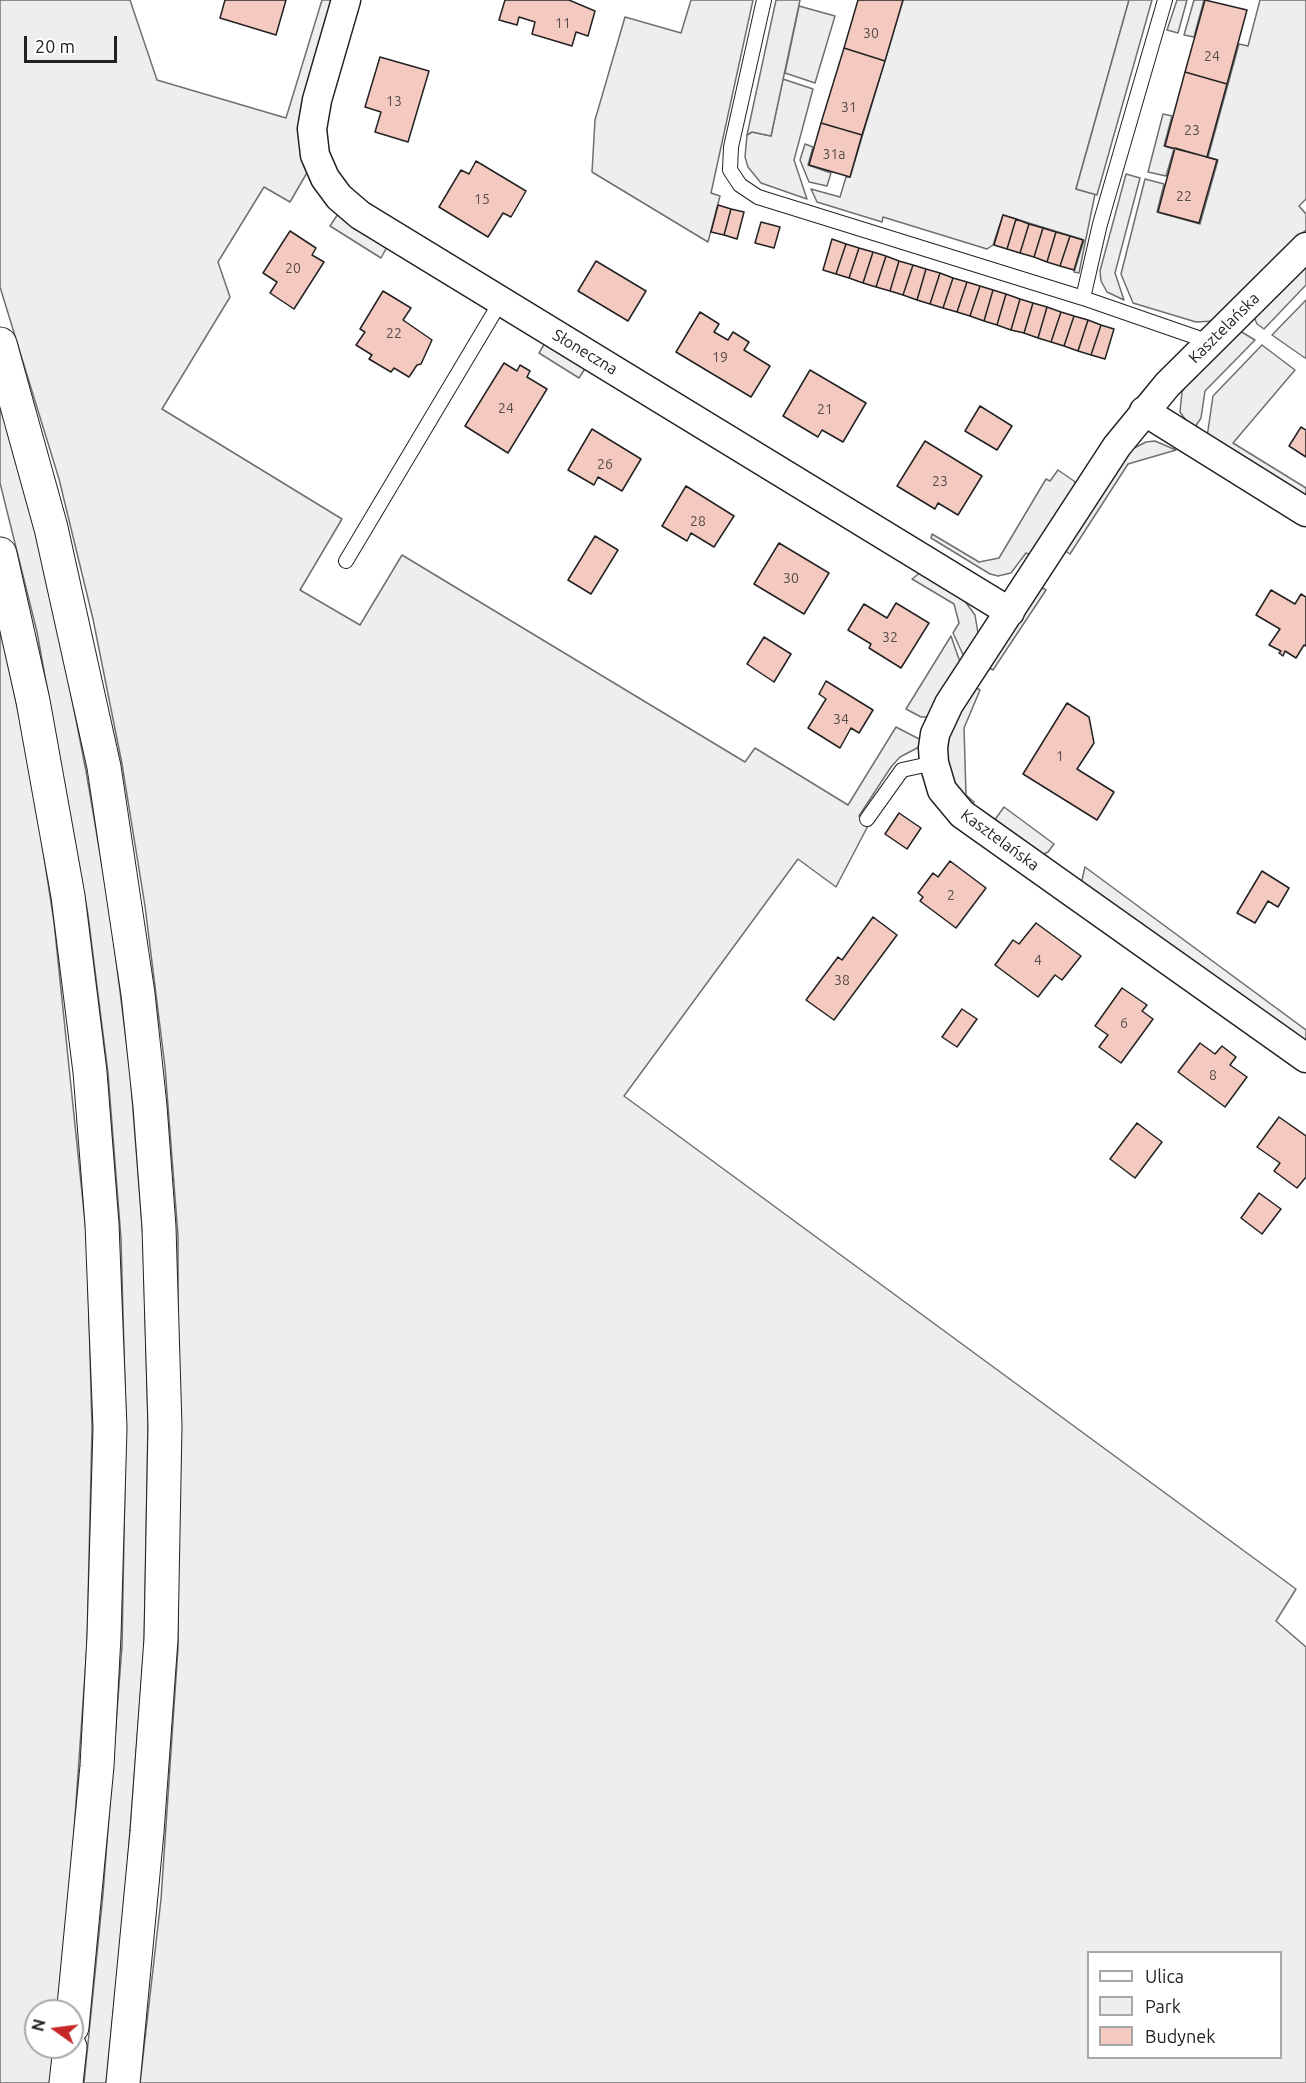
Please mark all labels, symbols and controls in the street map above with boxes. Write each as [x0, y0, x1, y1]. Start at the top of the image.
house number: 11 [555, 15, 571, 31]
scale bar [27, 24, 120, 62]
house number: 30 [863, 25, 879, 41]
text: 20 m [35, 36, 75, 56]
house number: 24 [1204, 48, 1220, 64]
house number: 13 [386, 93, 402, 109]
house number: 31 [841, 99, 857, 115]
house number: 23 [1184, 122, 1200, 138]
house number: 31a [823, 146, 845, 162]
house number: 22 [1176, 188, 1192, 204]
house number: 15 [474, 191, 490, 207]
house number: 20 [285, 260, 301, 276]
street label: Kasztelańska [1185, 289, 1263, 367]
house number: 22 [386, 325, 402, 341]
street label: Słoneczna [549, 325, 621, 379]
house number: 19 [712, 349, 728, 365]
house number: 24 [498, 400, 514, 416]
house number: 21 [817, 401, 833, 417]
house number: 26 [597, 456, 613, 472]
house number: 23 [932, 473, 948, 489]
house number: 28 [690, 513, 706, 529]
house number: 30 [783, 570, 799, 586]
house number: 32 [882, 629, 898, 645]
house number: 34 [833, 711, 849, 727]
house number: 1 [1056, 748, 1064, 764]
street label: Kasztelańska [957, 805, 1043, 875]
house number: 2 [947, 887, 955, 903]
house number: 4 [1034, 952, 1042, 968]
house number: 38 [834, 972, 850, 988]
house number: 6 [1120, 1015, 1128, 1031]
house number: 8 [1209, 1067, 1217, 1083]
legend [1087, 1951, 1282, 2059]
text: Ulica [1145, 1966, 1184, 1986]
text: Park [1145, 1996, 1181, 2016]
north arrow [24, 1999, 84, 2059]
text: N [28, 2017, 49, 2033]
text: Budynek [1145, 2026, 1215, 2046]

